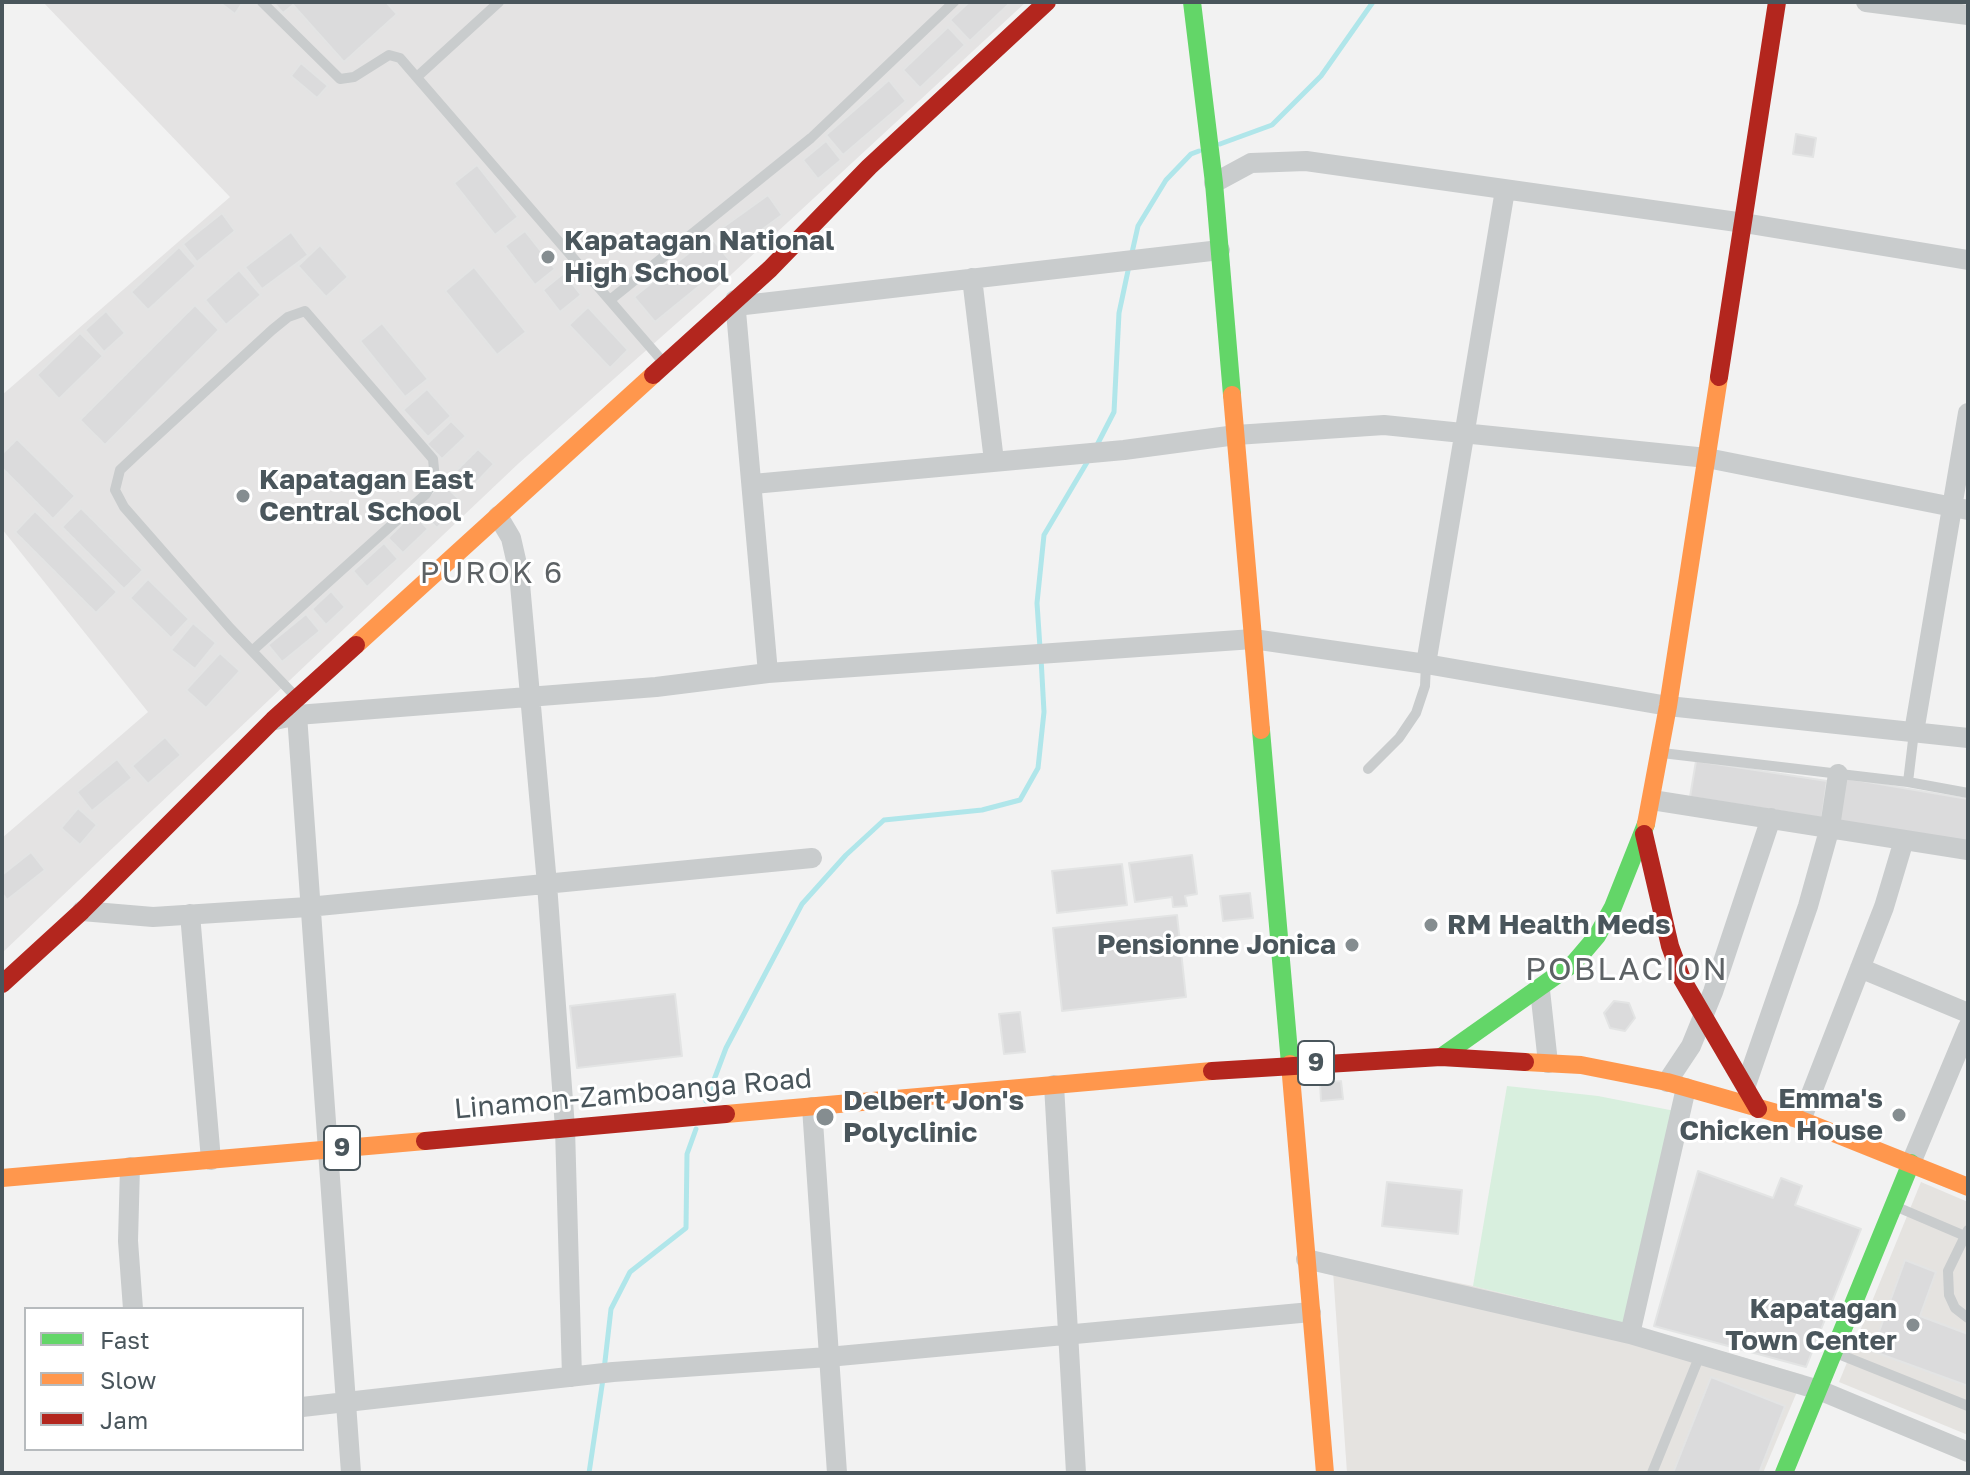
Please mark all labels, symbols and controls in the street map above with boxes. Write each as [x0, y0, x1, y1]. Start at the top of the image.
place label: Kapatagan National High School [564, 224, 834, 290]
marker: Kapatagan National High School [539, 248, 557, 266]
place label: Kapatagan East Central School [259, 463, 474, 529]
marker: Kapatagan East Central School [234, 487, 252, 505]
district label: PUROK 6 [420, 555, 564, 591]
place label: RM Health Meds [1447, 908, 1671, 942]
marker: RM Health Meds [1422, 916, 1440, 934]
place label: Pensionne Jonica [1097, 928, 1336, 962]
marker: Pensionne Jonica [1343, 936, 1361, 954]
district label: POBLACION [1525, 951, 1729, 989]
road number: 9 [1298, 1041, 1334, 1085]
street label: Linamon-Zamboanga Road [453, 1062, 813, 1126]
place label: Emma's Chicken House [1679, 1082, 1883, 1148]
place label: Delbert Jon's Polyclinic [843, 1084, 1024, 1150]
marker: Delbert Jon's Polyclinic [814, 1106, 836, 1128]
marker: Emma's Chicken House [1890, 1106, 1908, 1124]
road number: 9 [324, 1126, 360, 1170]
place label: Kapatagan Town Center [1725, 1292, 1897, 1358]
legend [24, 1307, 304, 1451]
marker: Kapatagan Town Center [1904, 1316, 1922, 1334]
text: Fast [100, 1325, 150, 1354]
text: Slow [100, 1365, 156, 1394]
text: Jam [100, 1405, 148, 1434]

